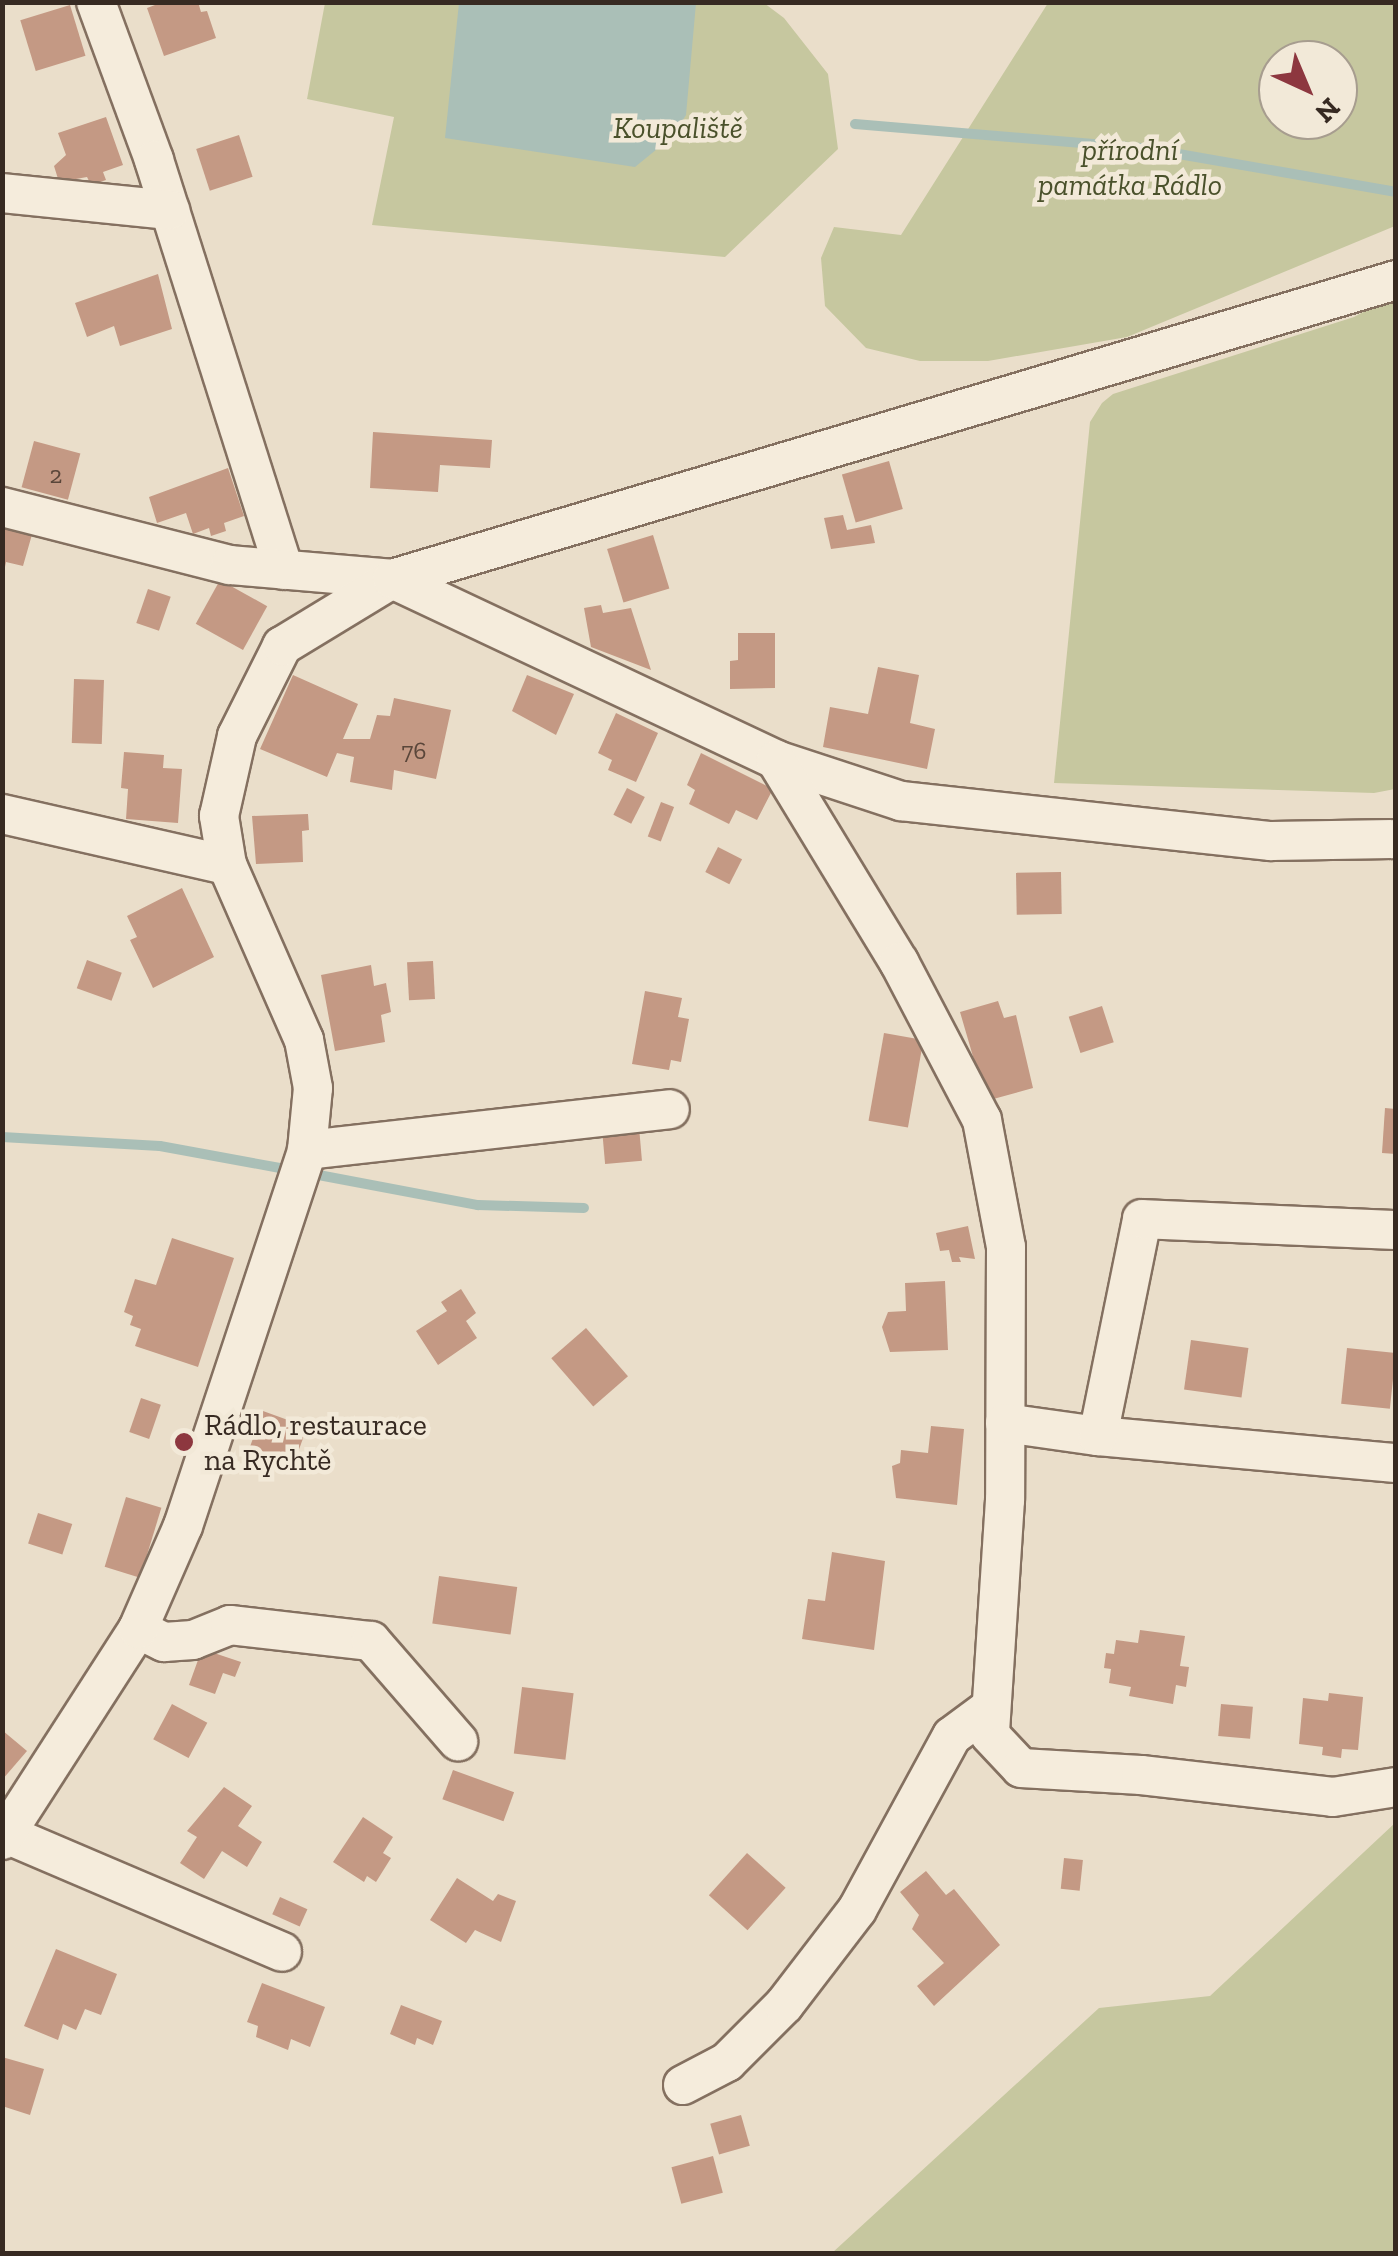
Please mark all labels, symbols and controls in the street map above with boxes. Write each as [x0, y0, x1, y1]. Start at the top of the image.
north arrow [1258, 40, 1358, 140]
text: N [1309, 91, 1347, 130]
park label: Koupaliště [613, 110, 743, 146]
park label: přírodní památka Rádlo [1038, 132, 1222, 202]
house number: 2 [50, 459, 62, 489]
house number: 76 [401, 735, 427, 765]
place label: Rádlo, restaurace na Rychtě [204, 1407, 427, 1478]
marker: Rádlo, restaurace na Rychtě [173, 1431, 195, 1453]

